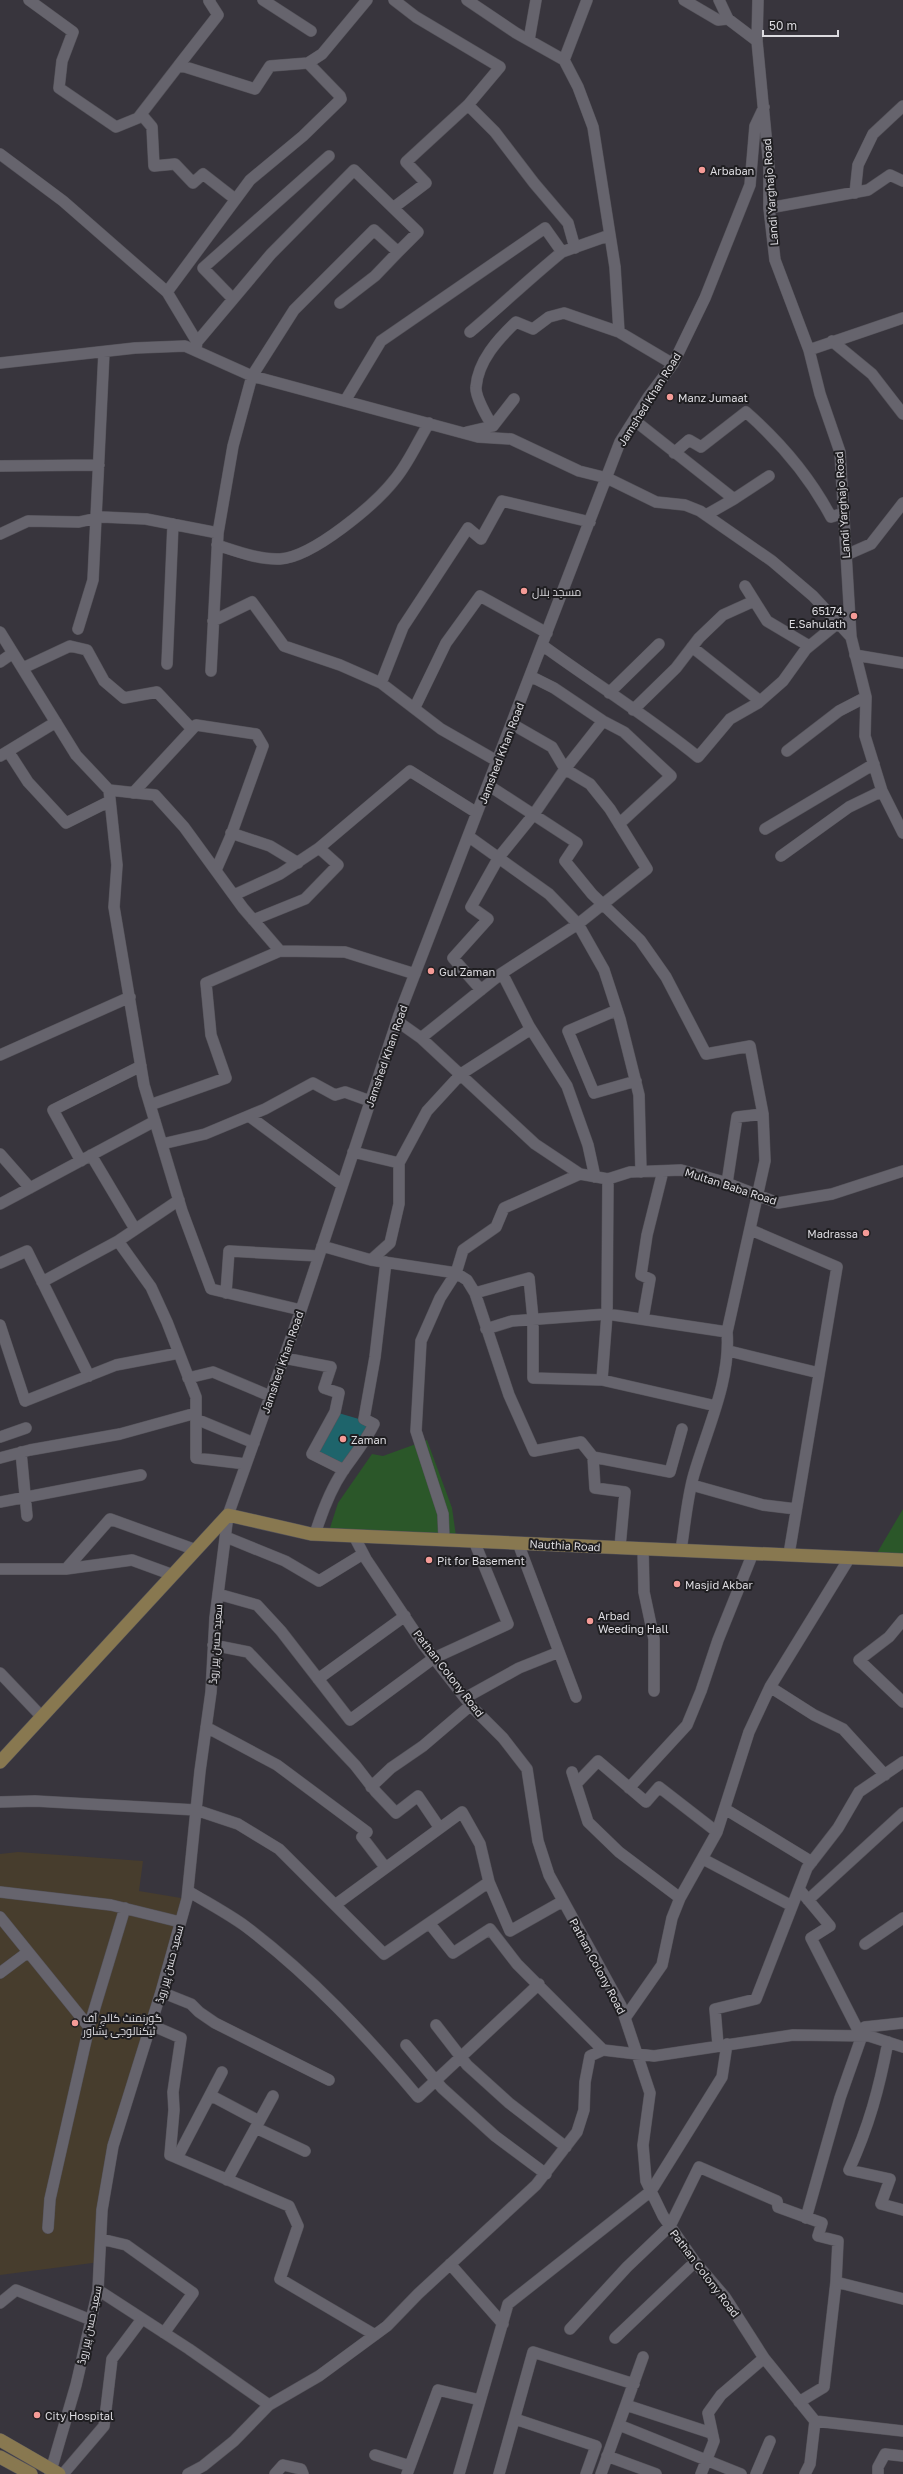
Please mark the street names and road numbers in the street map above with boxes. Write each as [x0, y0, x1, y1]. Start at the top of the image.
street label: Landi Yarghajo Road [760, 138, 780, 246]
street label: Jamshed Khan Road [615, 350, 683, 448]
street label: Landi Yarghajo Road [832, 451, 852, 559]
street label: Jamshed Khan Road [476, 700, 526, 806]
street label: Jamshed Khan Road [362, 1003, 410, 1109]
street label: Multan Baba Road [683, 1165, 779, 1207]
street label: Jamshed Khan Road [258, 1309, 306, 1415]
street label: Nauthia Road [529, 1537, 601, 1553]
street label: سعید حسن پیر روڈ [206, 1604, 225, 1685]
street label: Pathan Colony Road [411, 1627, 487, 1719]
street label: Pathan Colony Road [567, 1916, 629, 2016]
street label: سعید حسن پیر روڈ [152, 1924, 187, 2005]
street label: Pathan Colony Road [668, 2227, 742, 2319]
street label: سعید حسن پیر روڈ [74, 2284, 105, 2366]

